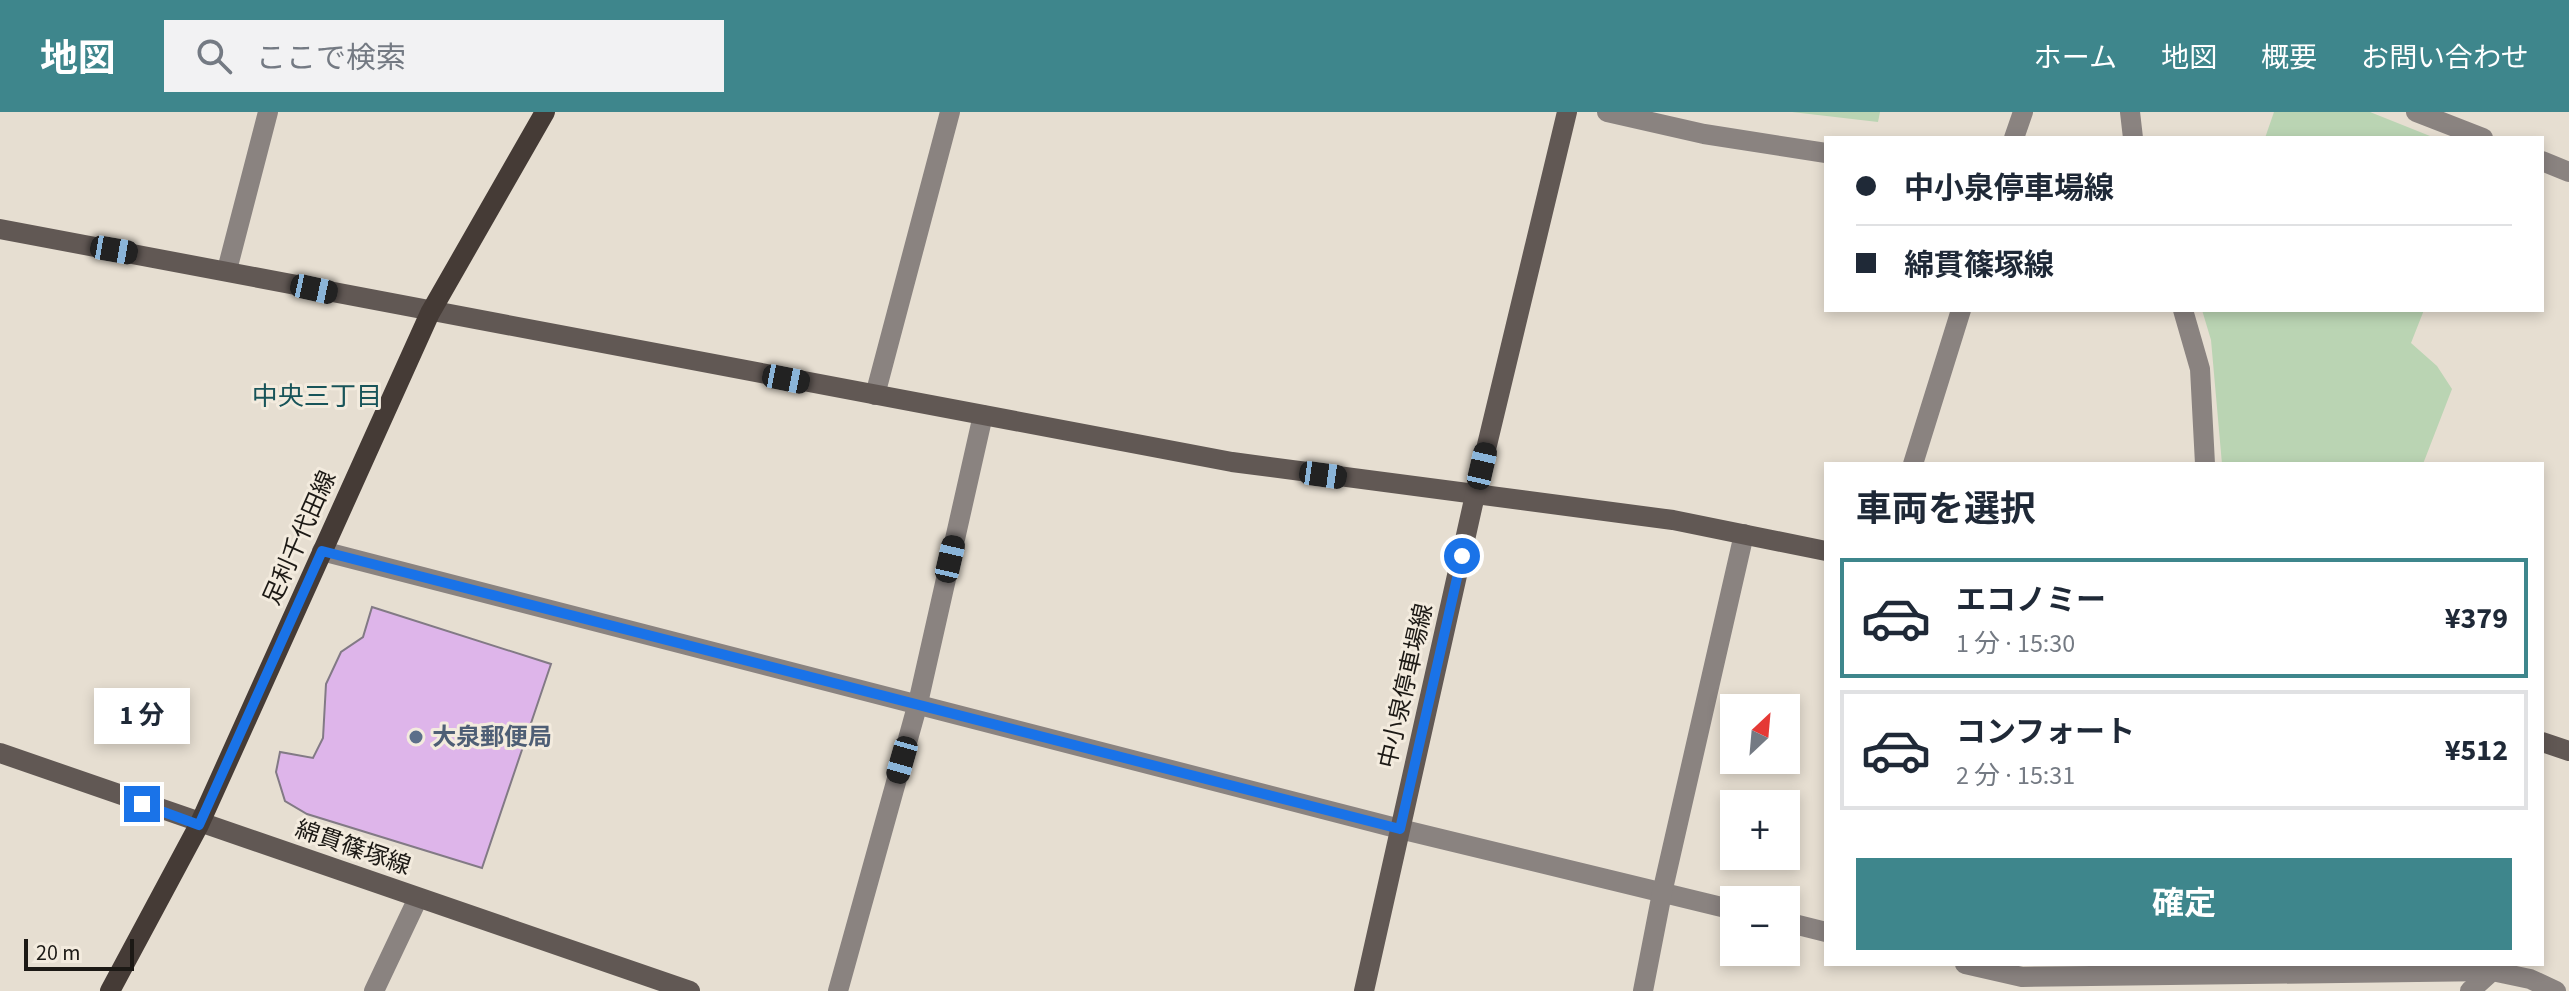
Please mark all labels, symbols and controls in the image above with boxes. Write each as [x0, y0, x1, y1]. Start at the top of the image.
search box [164, 20, 724, 92]
text: 地図 [40, 32, 116, 86]
icon: search [192, 34, 236, 78]
text: ここで検索 [256, 37, 406, 80]
text: ホーム [2034, 38, 2117, 78]
text: 地図 [2161, 38, 2217, 78]
text: 概要 [2261, 38, 2317, 78]
text: お問い合わせ [2361, 38, 2529, 78]
text: 中小泉停車場線 [1904, 167, 2114, 210]
car [88, 234, 140, 266]
text: 綿貫篠塚線 [1904, 244, 2054, 287]
car [288, 272, 340, 306]
car [760, 363, 812, 395]
district label: 中央三丁目 [252, 378, 382, 415]
car [1465, 440, 1499, 492]
car [1298, 460, 1348, 490]
street label: 足利千代田線 [255, 465, 345, 611]
text: 車両を選択 [1856, 484, 2036, 535]
car [933, 533, 967, 585]
route start [1444, 538, 1480, 574]
text: エコノミー [1956, 579, 2106, 622]
icon: car [1860, 582, 1932, 654]
text: ¥379 [2445, 597, 2508, 640]
street label: 中小泉停車場線 [1370, 600, 1442, 772]
text: 1 分 · 15:30 [1956, 625, 2075, 662]
callout: 1 分 [94, 688, 190, 744]
north arrow [1720, 694, 1800, 774]
map controls [1720, 694, 1800, 966]
text: 1 分 [120, 697, 164, 734]
text: コンフォート [1956, 711, 2135, 754]
icon: car [1860, 714, 1932, 786]
place label: 大泉郵便局 [432, 720, 552, 755]
marker: 大泉郵便局 [407, 728, 425, 746]
text: ¥512 [2445, 729, 2508, 772]
car [884, 734, 920, 786]
text: 2 分 · 15:31 [1956, 757, 2075, 794]
route end [124, 786, 160, 822]
button: + [1720, 790, 1800, 870]
street label: 綿貫篠塚線 [291, 812, 415, 884]
button: 確定 [1856, 858, 2512, 950]
button: − [1720, 886, 1800, 966]
scale bar [24, 935, 134, 971]
text: 20 m [36, 937, 81, 969]

